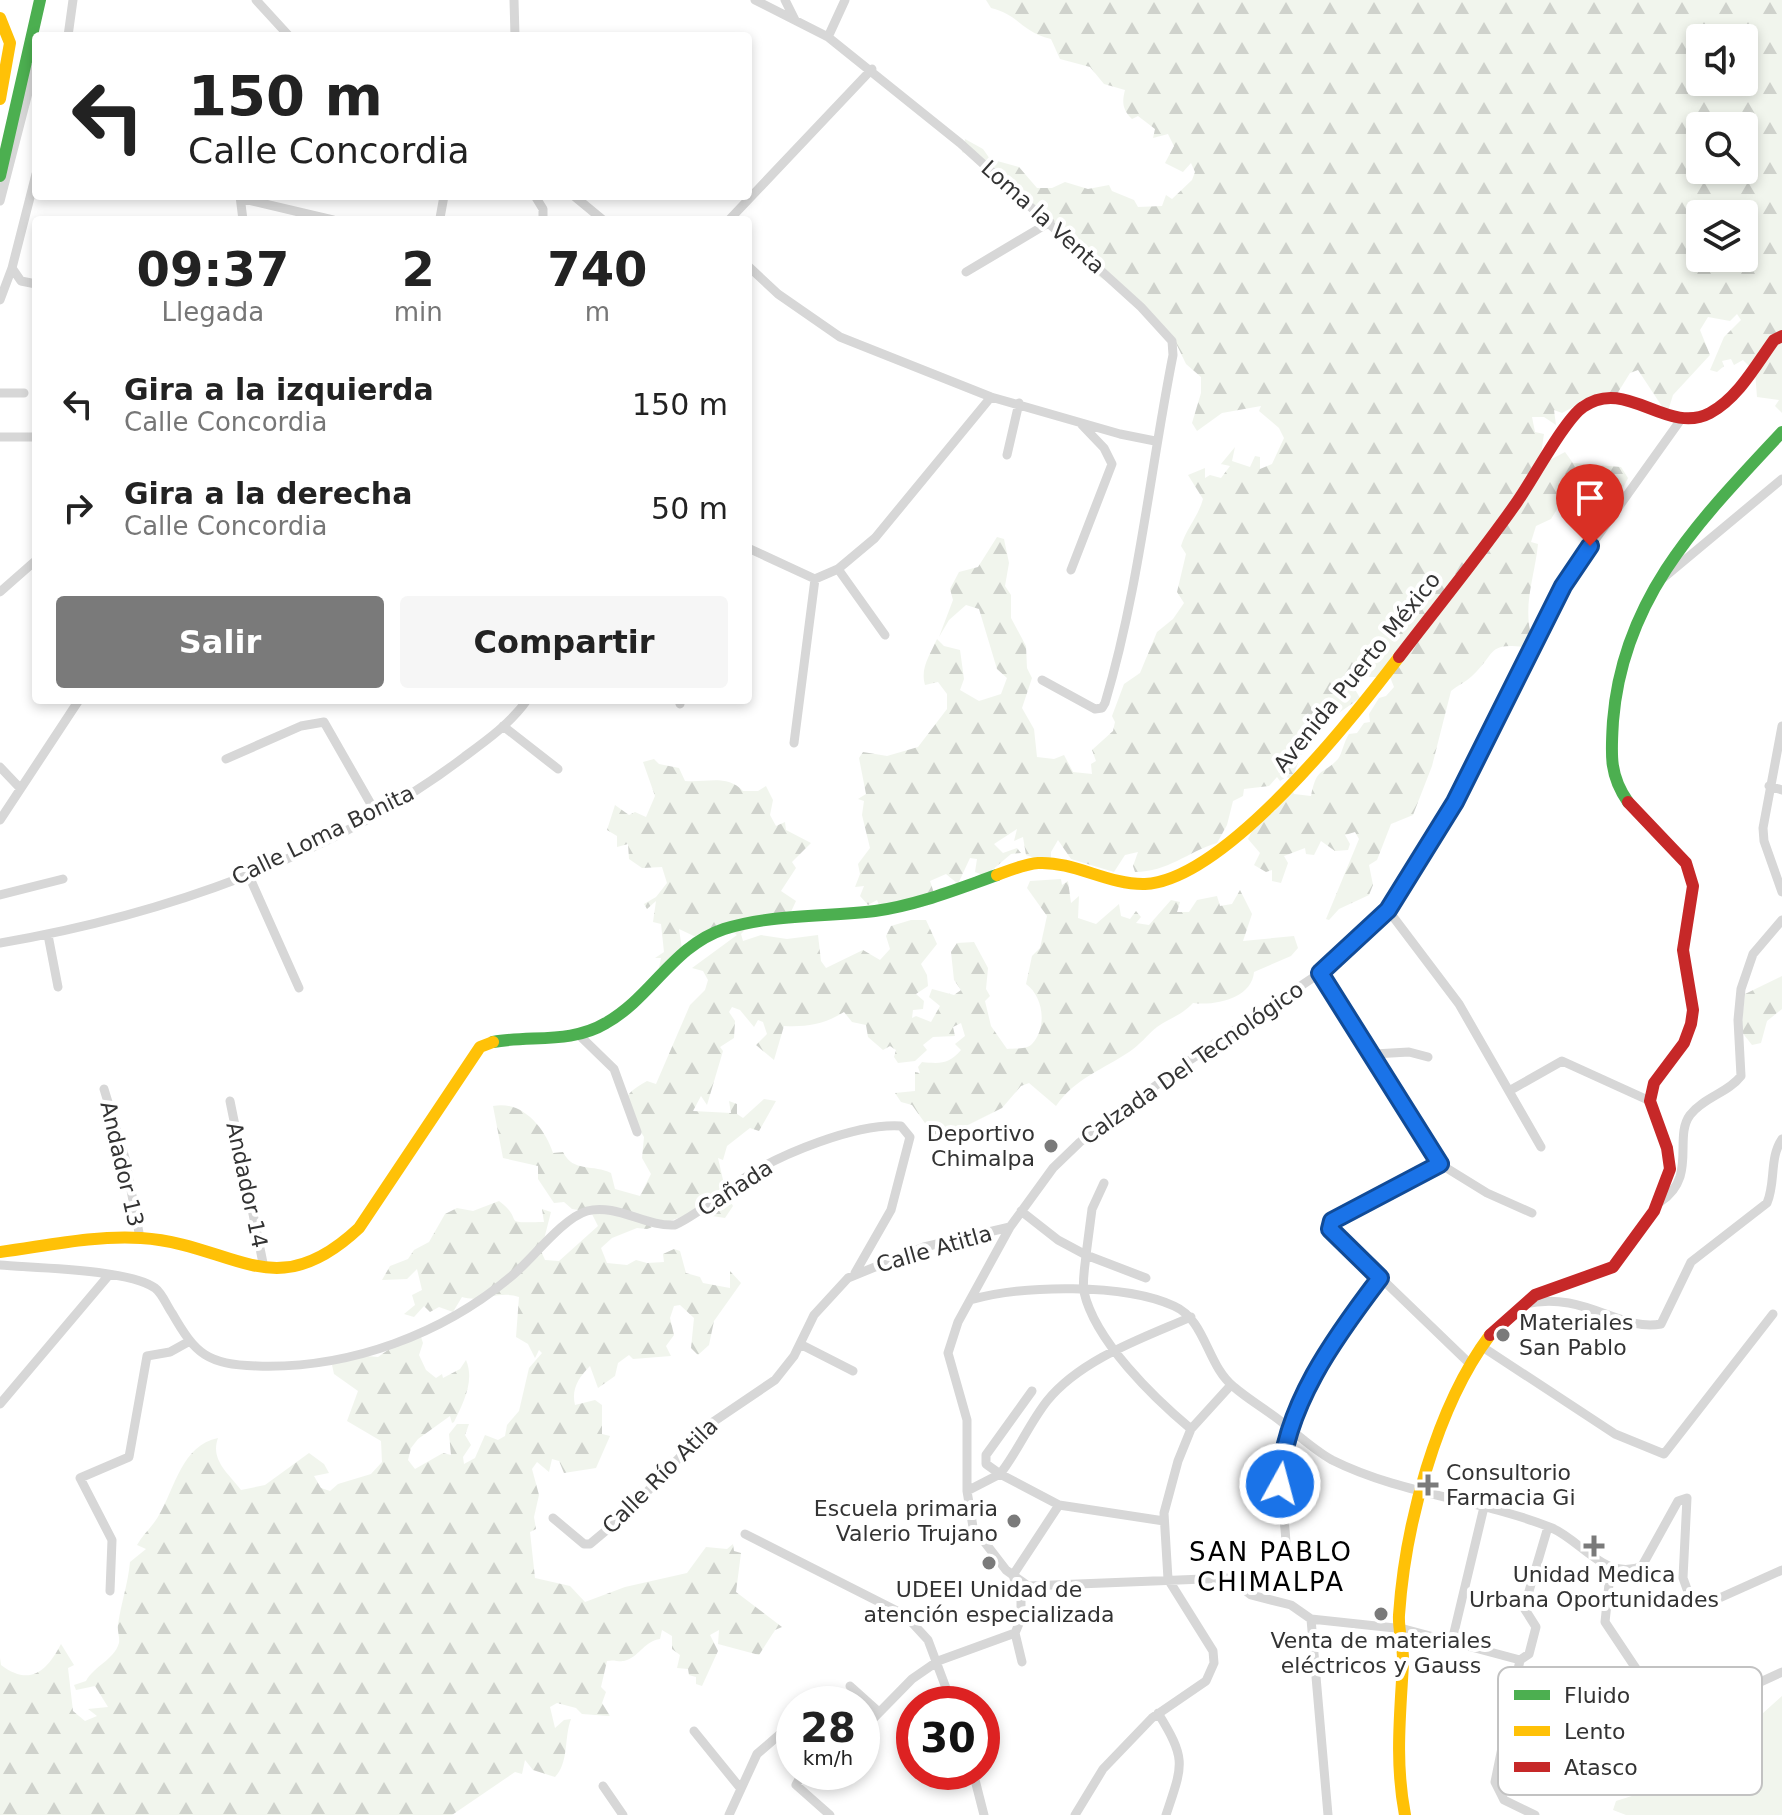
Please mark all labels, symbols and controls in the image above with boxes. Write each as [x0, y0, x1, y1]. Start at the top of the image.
map controls [1686, 24, 1758, 272]
button: sound [1686, 24, 1758, 96]
text: 150 m [188, 63, 383, 128]
icon: left [56, 64, 160, 168]
button: search [1686, 112, 1758, 184]
text: Calle Concordia [188, 130, 470, 171]
street label: Loma la Venta [976, 155, 1110, 279]
button: layers [1686, 200, 1758, 272]
text: 09:37 [136, 241, 289, 297]
text: 2 [402, 241, 435, 297]
text: 740 [547, 241, 647, 297]
text: Llegada [162, 297, 264, 327]
text: min [394, 297, 443, 327]
text: m [585, 297, 610, 327]
text: Gira a la izquierda [124, 372, 434, 407]
icon: left [56, 382, 100, 426]
text: 150 m [632, 387, 728, 422]
text: Calle Concordia [124, 407, 327, 437]
pin [1556, 464, 1624, 546]
text: Gira a la derecha [124, 476, 412, 511]
icon: arrive [1568, 476, 1612, 520]
icon: right [56, 486, 100, 530]
text: 50 m [651, 491, 728, 526]
text: Calle Concordia [124, 511, 327, 541]
street label: Avenida Puerto México [1269, 567, 1445, 777]
button: Salir [56, 596, 384, 688]
button: Compartir [400, 596, 728, 688]
street label: Calle Loma Bonita [228, 780, 418, 890]
street label: Calzada Del Tecnológico [1076, 976, 1308, 1150]
street label: Andador 13 [95, 1099, 149, 1229]
street label: Andador 14 [221, 1120, 273, 1250]
place label: Deportivo Chimalpa [927, 1121, 1035, 1171]
marker: Deportivo Chimalpa [1042, 1137, 1060, 1155]
street label: Cañada [693, 1155, 777, 1221]
street label: Calle Atitla [873, 1221, 995, 1277]
place label: Materiales San Pablo [1519, 1310, 1633, 1360]
marker: Materiales San Pablo [1494, 1326, 1512, 1344]
street label: Calle Río Atila [597, 1413, 723, 1539]
position arrow [1238, 1442, 1322, 1526]
place label: Consultorio Farmacia Gi [1446, 1460, 1576, 1510]
marker: Consultorio Farmacia Gi [1417, 1474, 1439, 1496]
place label: Escuela primaria Valerio Trujano [814, 1496, 998, 1546]
marker: Escuela primaria Valerio Trujano [1005, 1512, 1023, 1530]
marker: Unidad Medica Urbana Oportunidades [1583, 1535, 1605, 1557]
district label: SAN PABLO CHIMALPA [1189, 1537, 1353, 1597]
marker: UDEEI Unidad de atención especializada [980, 1554, 998, 1572]
place label: Unidad Medica Urbana Oportunidades [1469, 1562, 1719, 1612]
place label: UDEEI Unidad de atención especializada [863, 1577, 1115, 1627]
marker: Venta de materiales eléctricos y Gauss [1372, 1605, 1390, 1623]
place label: Venta de materiales eléctricos y Gauss [1270, 1628, 1492, 1678]
legend [1498, 1667, 1762, 1795]
text: Fluido [1564, 1683, 1630, 1708]
speed limit sign: 30 [896, 1686, 1000, 1790]
text: 28 [800, 1705, 856, 1751]
text: Lento [1564, 1719, 1625, 1744]
text: km/h [803, 1746, 853, 1770]
text: Atasco [1564, 1755, 1638, 1780]

